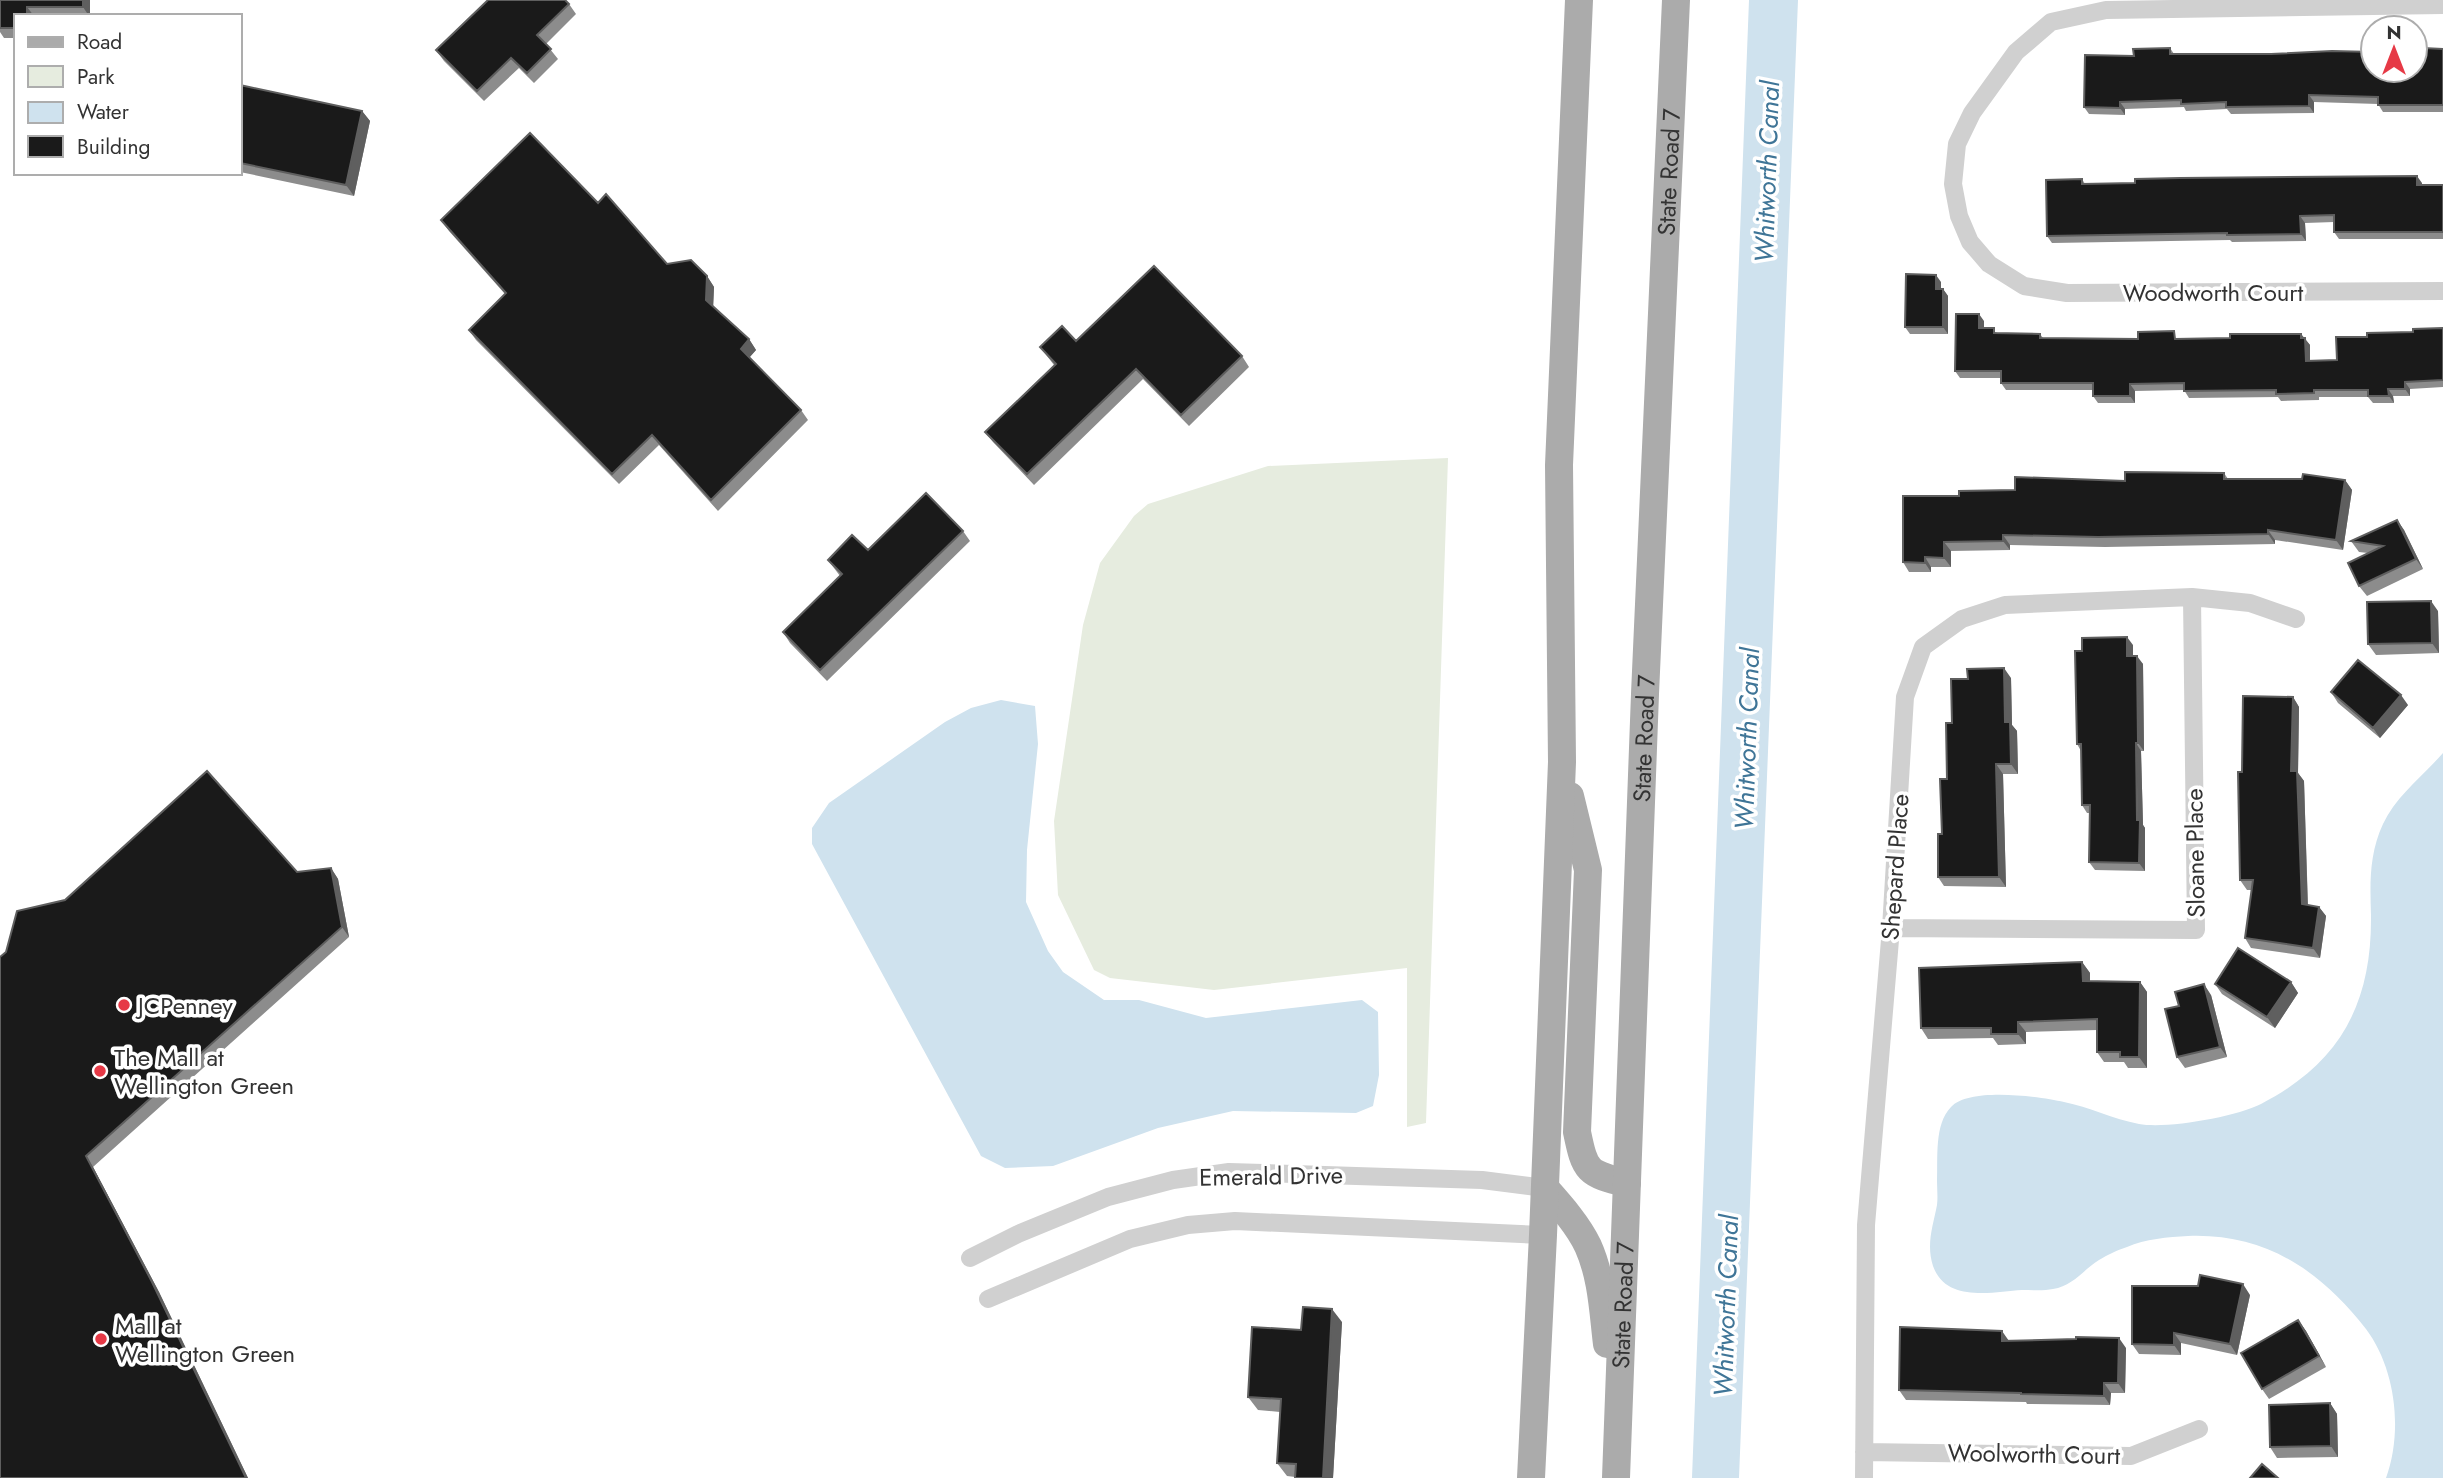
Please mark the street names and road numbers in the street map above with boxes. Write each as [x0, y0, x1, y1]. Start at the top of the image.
street label: State Road 7 [1648, 107, 1689, 236]
street label: Woodworth Court [2123, 275, 2304, 310]
street label: State Road 7 [1624, 674, 1663, 803]
street label: Sloane Place [2176, 788, 2214, 918]
street label: Shepard Place [1872, 793, 1918, 941]
street label: Emerald Drive [1199, 1157, 1343, 1195]
street label: State Road 7 [1603, 1240, 1642, 1369]
street label: Woolworth Court [1947, 1435, 2121, 1473]

